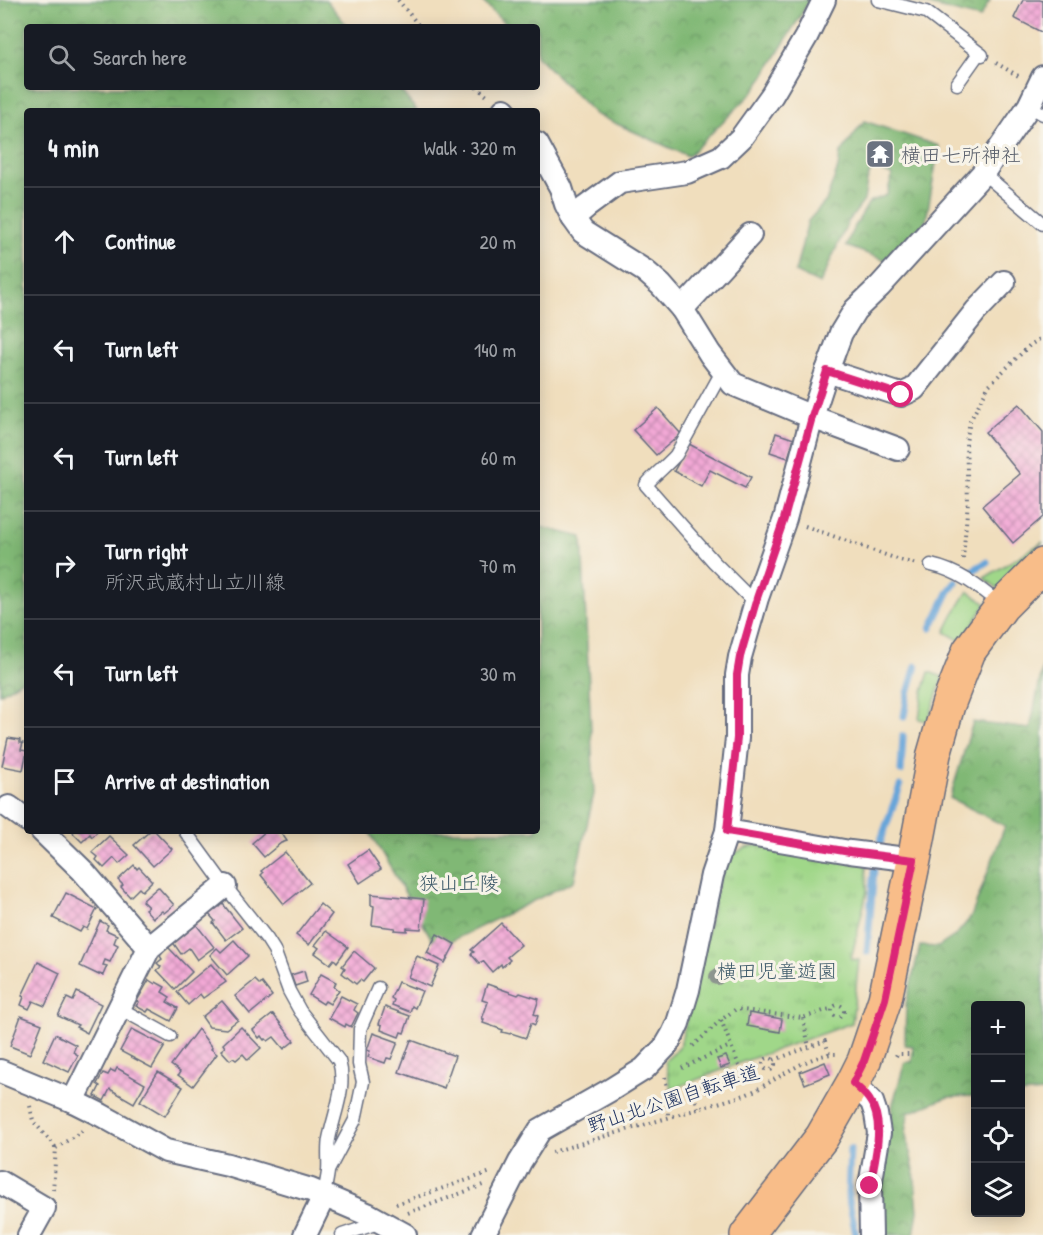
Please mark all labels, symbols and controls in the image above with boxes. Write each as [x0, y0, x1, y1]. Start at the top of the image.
search box [24, 24, 540, 90]
icon: search [45, 41, 78, 74]
text: Search here [93, 42, 187, 72]
text: 4 min [48, 130, 99, 165]
text: Walk · 320 m [424, 134, 516, 161]
temple icon: 横田七所神社 [864, 138, 896, 170]
place label: 横田七所神社 [901, 141, 1021, 168]
icon: ahead [48, 225, 81, 258]
text: Continue [105, 226, 176, 256]
text: 20 m [479, 228, 516, 255]
icon: left [48, 333, 81, 366]
text: Turn left [105, 334, 178, 364]
text: 140 m [474, 336, 516, 363]
route start [887, 381, 913, 407]
icon: left [48, 441, 81, 474]
text: Turn left [105, 442, 178, 472]
text: 60 m [481, 444, 516, 471]
text: Turn right [105, 536, 188, 566]
icon: right [48, 549, 81, 582]
text: 70 m [479, 552, 516, 579]
text: 所沢武蔵村山立川線 [105, 568, 285, 595]
icon: left [48, 657, 81, 690]
text: Turn left [105, 658, 178, 688]
text: 30 m [480, 660, 516, 687]
icon: arrive [48, 765, 81, 798]
text: Arrive at destination [105, 766, 270, 796]
park label: 狭山丘陵 [419, 869, 499, 896]
park label: 横田児童遊園 [717, 957, 837, 984]
map controls [971, 1001, 1025, 1217]
button: + [971, 1001, 1025, 1055]
button: − [971, 1055, 1025, 1109]
street label: 野山北公園自転車道 [583, 1057, 763, 1139]
button: locate [971, 1109, 1025, 1163]
button: layers [971, 1163, 1025, 1217]
route end [856, 1172, 882, 1198]

